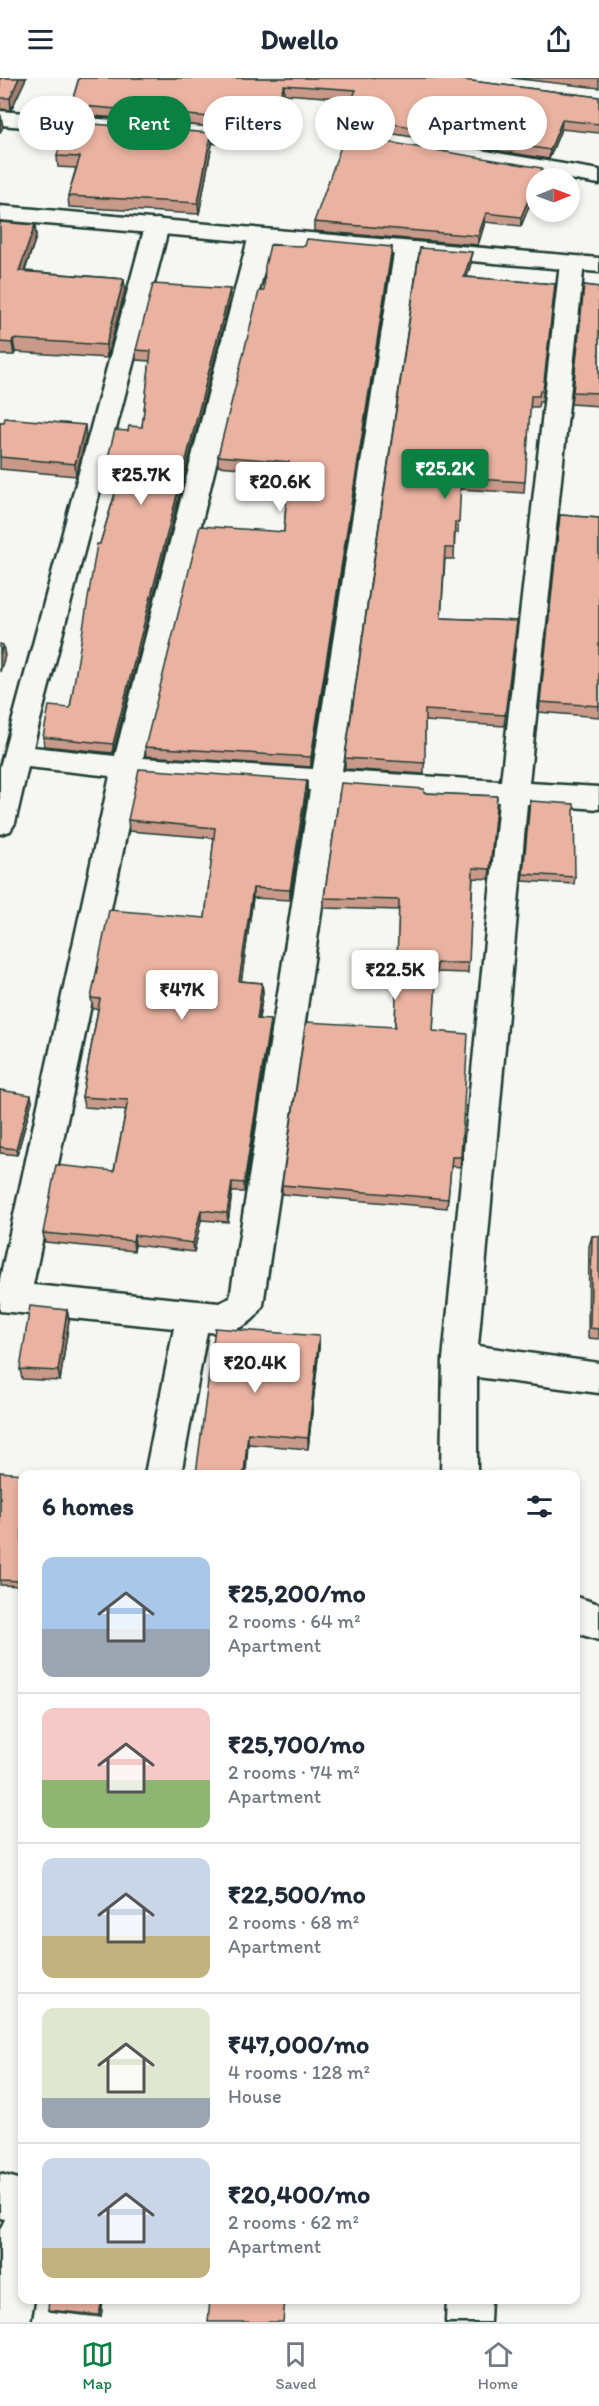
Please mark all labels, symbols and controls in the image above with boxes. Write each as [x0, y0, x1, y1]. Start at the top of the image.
icon: menu [24, 23, 57, 56]
text: Dwello [260, 23, 339, 56]
icon: share [542, 23, 575, 56]
chip: Buy [18, 96, 95, 150]
chip: Rent [107, 96, 191, 150]
chip: Filters [203, 96, 303, 150]
chip: New [315, 96, 395, 150]
chip: Apartment [407, 96, 547, 150]
north arrow [526, 168, 580, 222]
map controls [526, 168, 580, 222]
pin: ₹25.2K [396, 449, 494, 500]
pin: ₹25.7K [92, 455, 190, 506]
text: ₹25.2K [416, 456, 475, 480]
text: ₹25.7K [112, 462, 170, 486]
pin: ₹20.6K [231, 462, 329, 513]
text: ₹20.6K [250, 469, 310, 493]
pin: ₹22.5K [346, 950, 444, 1001]
text: ₹22.5K [366, 957, 425, 981]
pin: ₹47K [146, 970, 218, 1021]
text: ₹47K [160, 977, 204, 1001]
pin: ₹20.4K [206, 1343, 304, 1394]
text: ₹20.4K [224, 1350, 286, 1374]
text: 6 homes [42, 1490, 134, 1522]
icon: filters [523, 1490, 556, 1523]
text: ₹25,200/mo [228, 1577, 366, 1609]
icon: home [90, 1581, 162, 1653]
text: 2 rooms · 64 m² [228, 1609, 360, 1633]
text: Apartment [228, 1633, 321, 1657]
text: ₹25,700/mo [228, 1728, 365, 1760]
icon: home [90, 1732, 162, 1804]
text: 2 rooms · 74 m² [228, 1760, 360, 1784]
text: Apartment [228, 1784, 321, 1808]
text: ₹22,500/mo [228, 1878, 366, 1910]
icon: home [90, 1882, 162, 1954]
text: 2 rooms · 68 m² [228, 1910, 359, 1934]
text: Apartment [228, 1934, 321, 1958]
text: ₹47,000/mo [228, 2028, 369, 2060]
icon: home [90, 2032, 162, 2104]
text: 4 rooms · 128 m² [228, 2060, 370, 2084]
text: House [228, 2084, 282, 2108]
text: ₹20,400/mo [228, 2178, 370, 2210]
icon: home [90, 2182, 162, 2254]
text: 2 rooms · 62 m² [228, 2210, 359, 2234]
text: Apartment [228, 2234, 321, 2258]
tab: Map [81, 2338, 114, 2393]
tab: Saved [275, 2338, 316, 2393]
tab: Home [478, 2338, 518, 2393]

